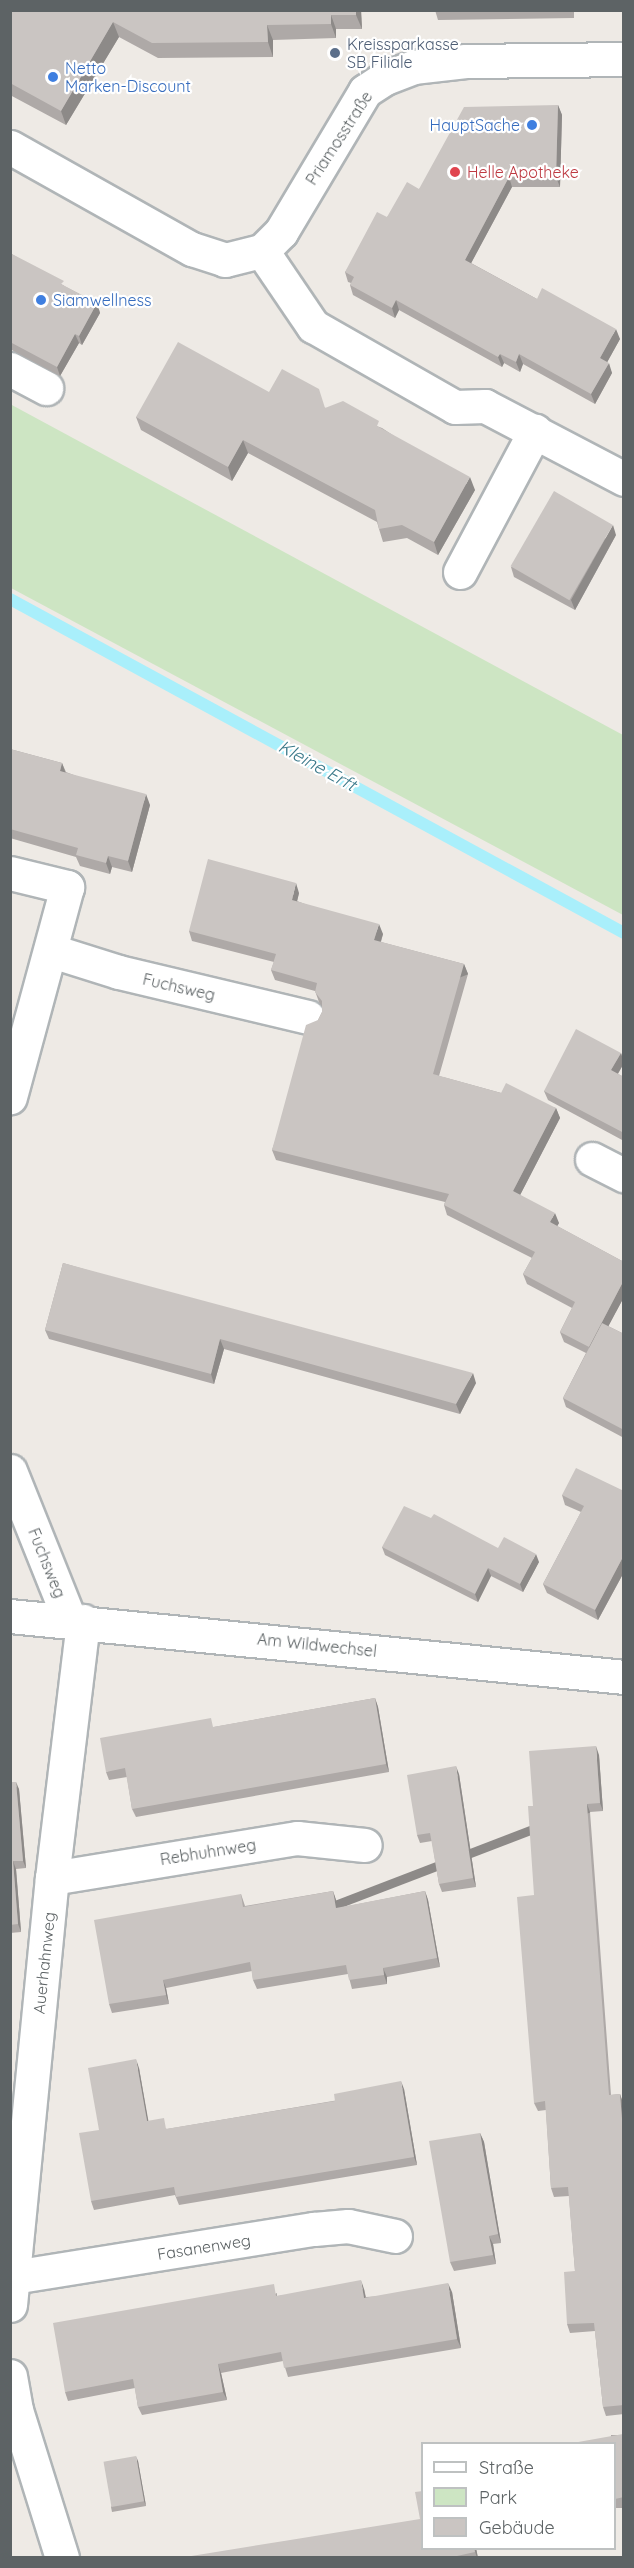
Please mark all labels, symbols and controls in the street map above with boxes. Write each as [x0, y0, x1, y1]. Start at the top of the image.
place label: Kreissparkasse SB Filiale [347, 34, 459, 72]
marker: Kreissparkasse SB Filiale [328, 46, 342, 60]
place label: Netto Marken-Discount [65, 58, 191, 96]
marker: Netto Marken-Discount [46, 70, 60, 84]
street label: Priamosstraße [302, 88, 376, 188]
place label: HauptSache [430, 115, 520, 135]
marker: HauptSache [525, 118, 539, 132]
place label: Helle Apotheke [467, 162, 579, 182]
marker: Helle Apotheke [448, 165, 462, 179]
place label: Siamwellness [53, 290, 151, 310]
marker: Siamwellness [34, 293, 48, 307]
water label: Kleine Erft [274, 736, 360, 796]
street label: Fuchsweg [141, 969, 217, 1005]
street label: Fuchsweg [24, 1525, 70, 1601]
street label: Am Wildwechsel [256, 1629, 378, 1661]
street label: Rebhuhnweg [159, 1835, 257, 1869]
street label: Auerhahnweg [29, 1911, 59, 2015]
street label: Fasanenweg [156, 2230, 252, 2264]
legend [421, 2442, 616, 2550]
text: Straße [479, 2456, 534, 2479]
text: Park [479, 2486, 517, 2509]
text: Gebäude [479, 2516, 555, 2539]

